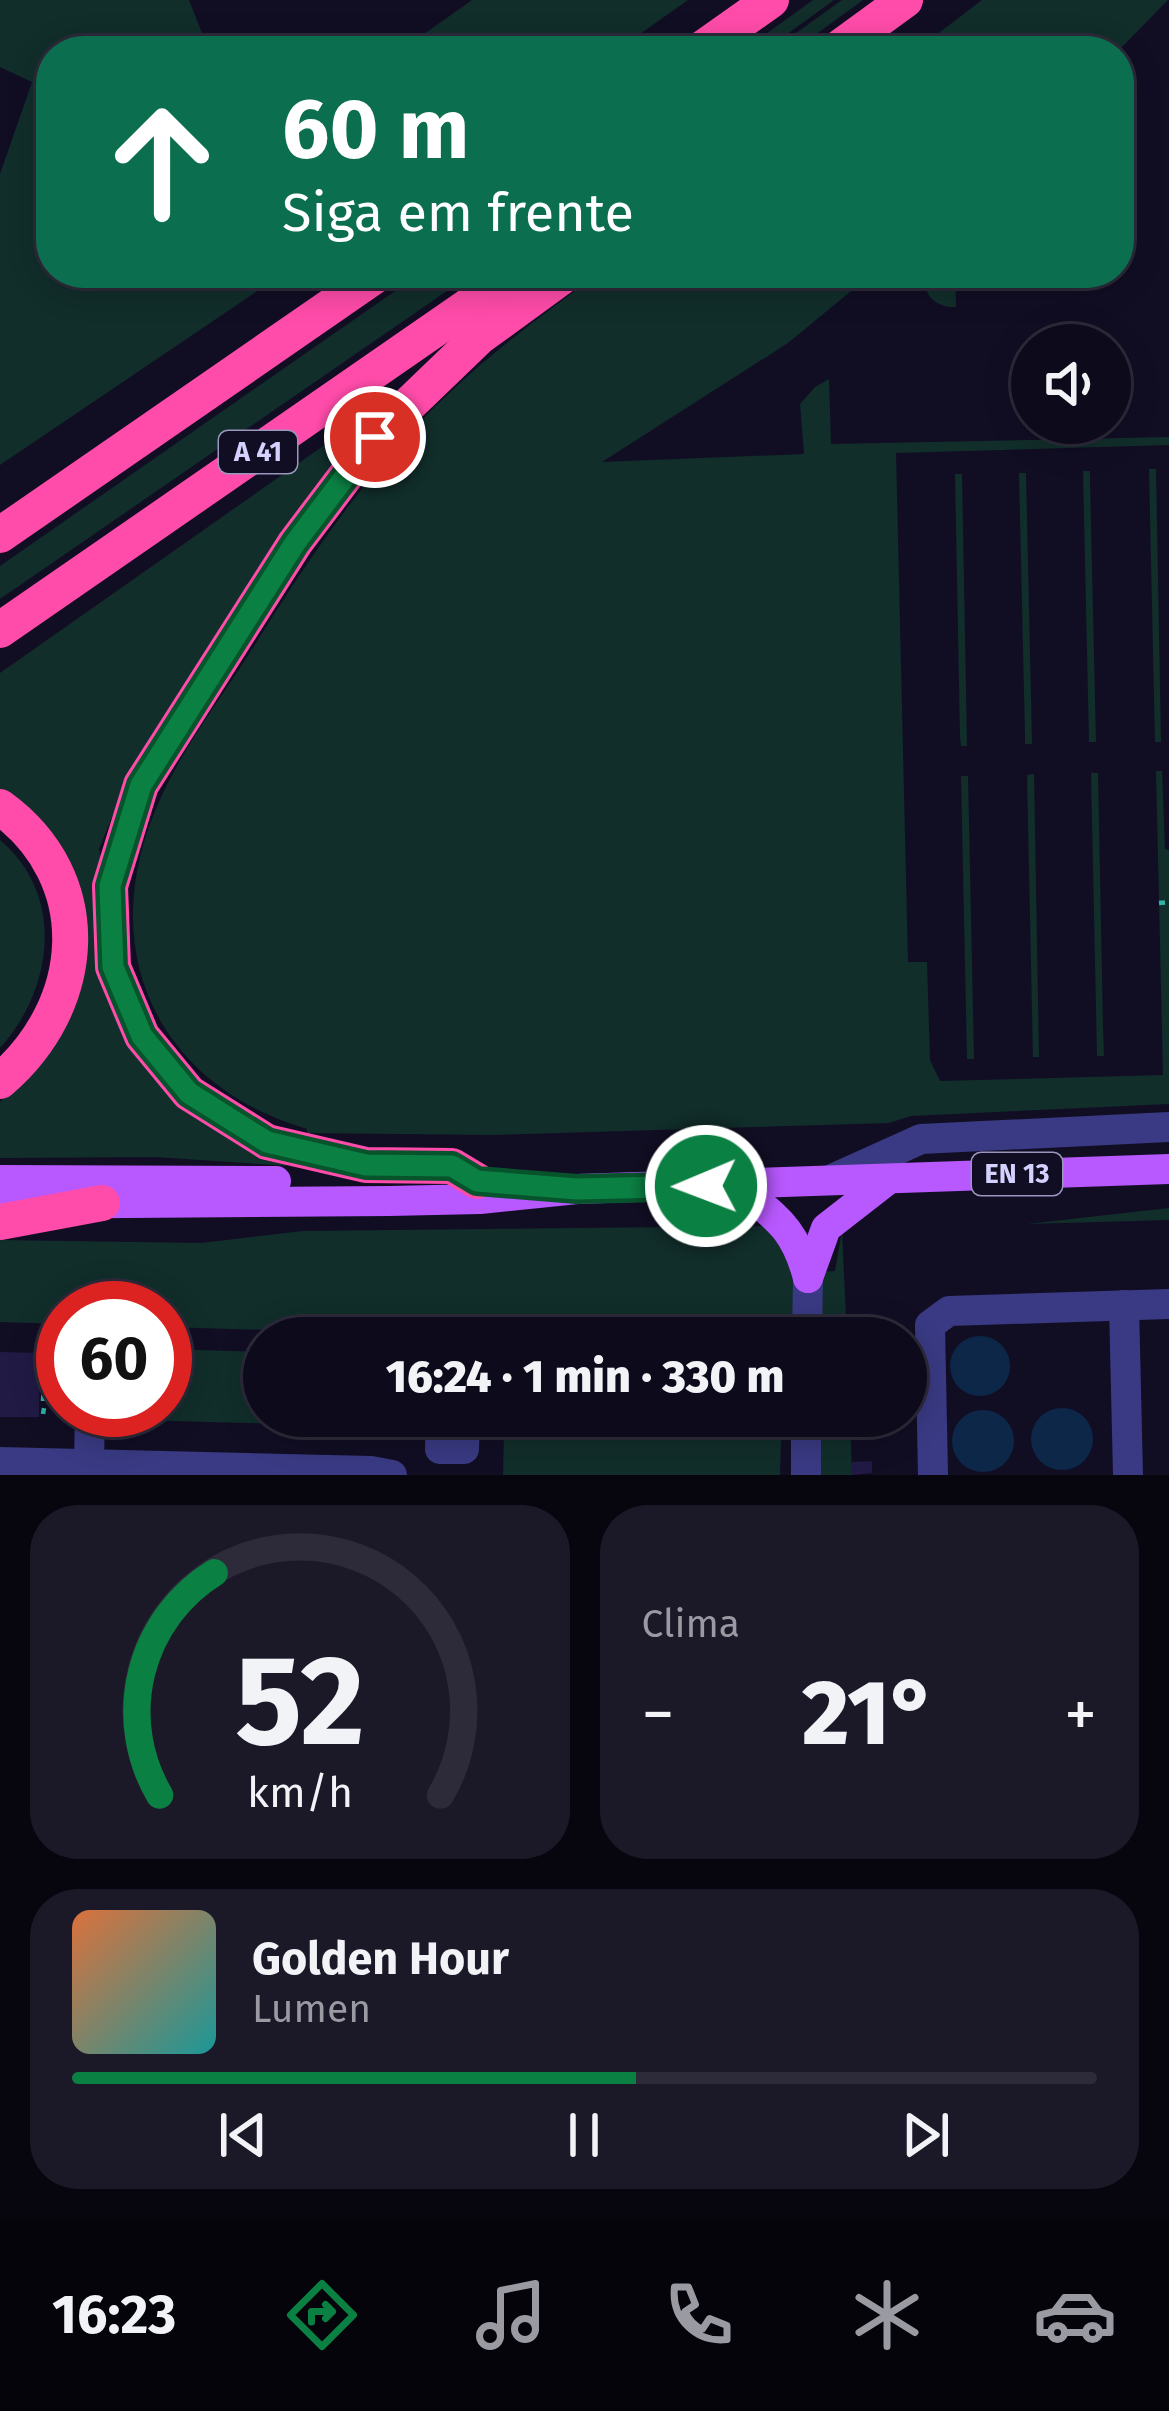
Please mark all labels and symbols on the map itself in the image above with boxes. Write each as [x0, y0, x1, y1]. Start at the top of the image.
pin [324, 386, 426, 488]
road number: A 41 [219, 431, 297, 473]
position arrow [643, 1123, 769, 1249]
road number: EN 13 [972, 1153, 1062, 1195]
speed limit sign: 60 [36, 1281, 192, 1437]

